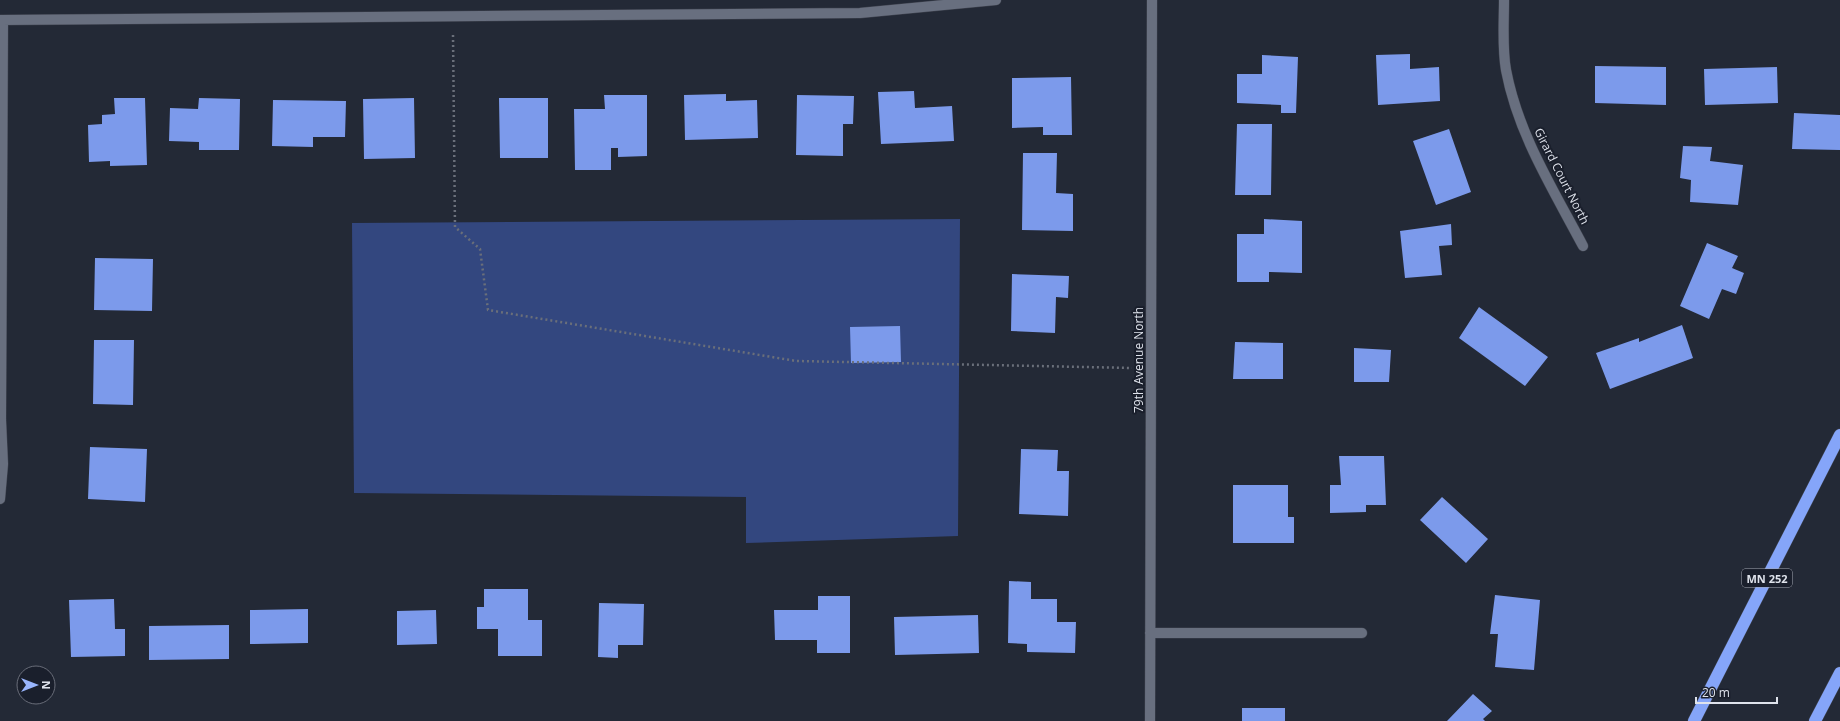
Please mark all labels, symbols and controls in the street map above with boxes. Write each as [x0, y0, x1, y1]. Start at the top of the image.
street label: Girard Court North [1530, 125, 1594, 227]
street label: 79th Avenue North [1130, 307, 1147, 413]
road number: MN 252 [1742, 569, 1792, 587]
north arrow [16, 665, 56, 705]
scale bar [1696, 679, 1777, 705]
text: N [39, 681, 54, 689]
text: 20 m [1702, 684, 1730, 701]

